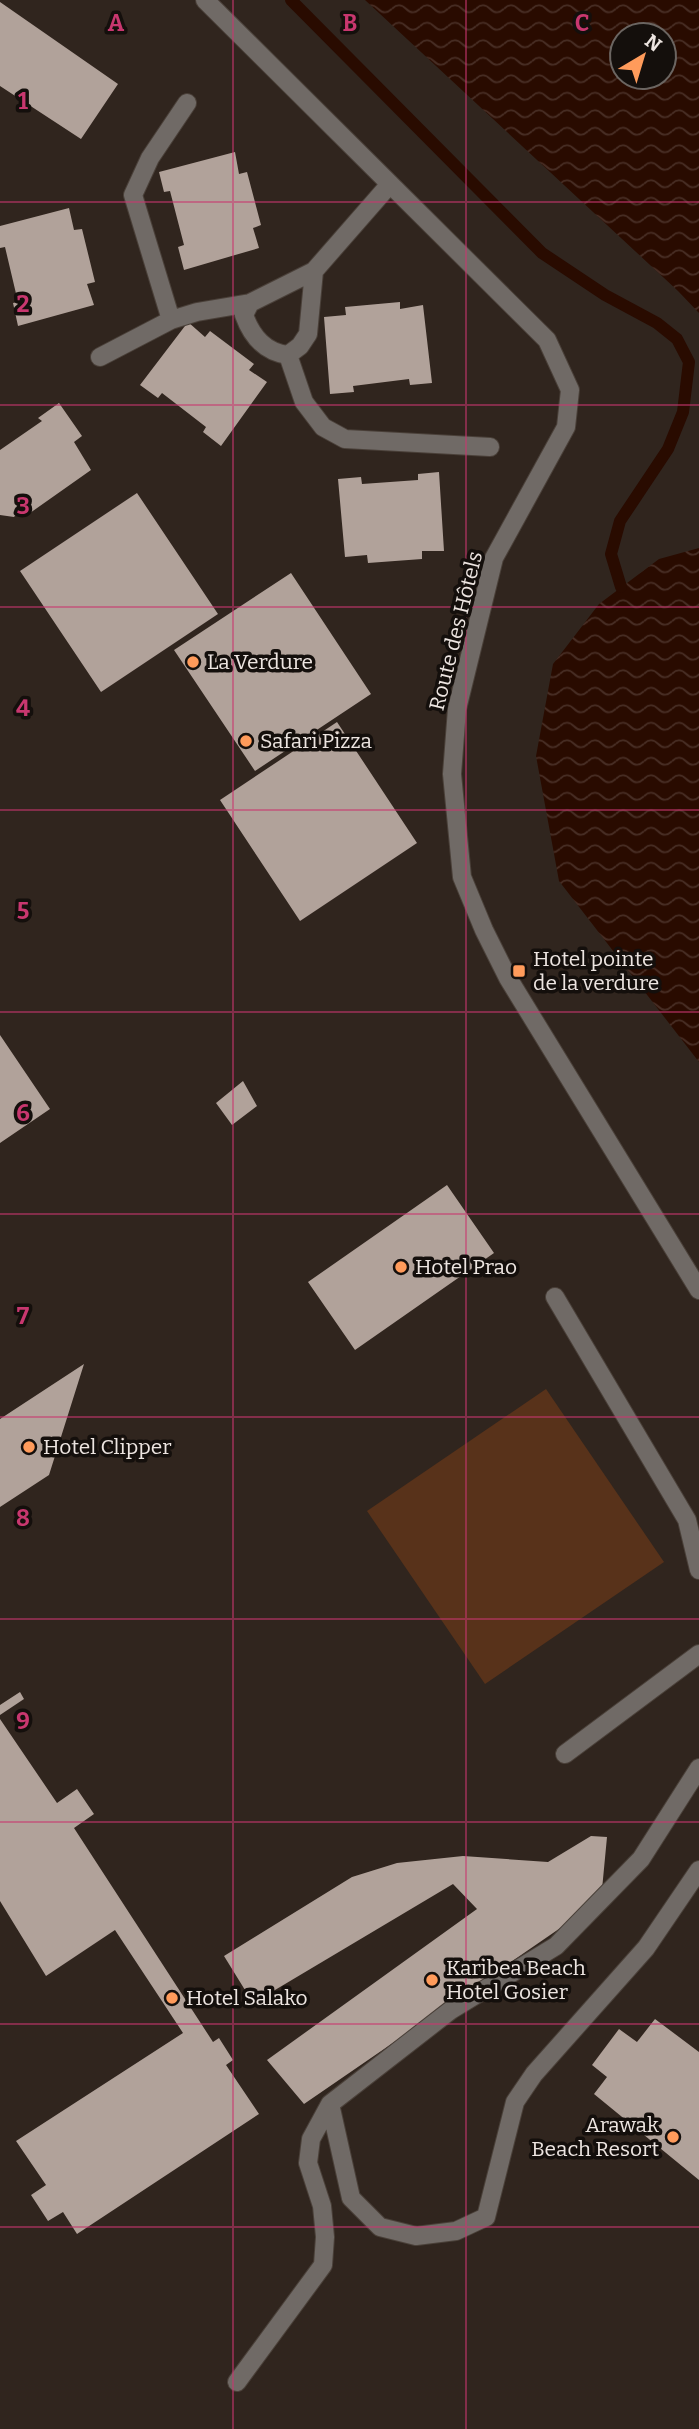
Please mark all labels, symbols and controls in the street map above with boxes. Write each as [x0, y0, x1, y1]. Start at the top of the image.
text: A [108, 9, 125, 37]
text: B [343, 9, 357, 37]
text: C [575, 9, 589, 37]
north arrow [608, 21, 678, 91]
text: N [640, 29, 666, 57]
text: 1 [18, 87, 28, 115]
text: 2 [17, 290, 30, 318]
text: 3 [16, 492, 30, 520]
street label: Route des Hôtels [424, 549, 488, 713]
place label: La Verdure [207, 649, 313, 675]
marker: La Verdure [185, 654, 201, 670]
text: 4 [16, 694, 30, 722]
place label: Safari Pizza [260, 728, 372, 754]
marker: Safari Pizza [238, 733, 254, 749]
text: 5 [17, 897, 29, 925]
place label: Hotel pointe de la verdure [533, 946, 659, 996]
marker: Hotel pointe de la verdure [511, 963, 527, 979]
text: 6 [16, 1099, 30, 1127]
place label: Hotel Prao [415, 1254, 517, 1280]
marker: Hotel Prao [393, 1259, 409, 1275]
text: 7 [17, 1302, 30, 1330]
place label: Hotel Clipper [43, 1434, 172, 1460]
marker: Hotel Clipper [21, 1439, 37, 1455]
text: 8 [16, 1504, 30, 1532]
text: 9 [16, 1707, 30, 1735]
place label: Karibea Beach Hotel Gosier [446, 1955, 586, 2005]
marker: Karibea Beach Hotel Gosier [424, 1972, 440, 1988]
place label: Hotel Salako [186, 1985, 308, 2011]
marker: Hotel Salako [164, 1990, 180, 2006]
place label: Arawak Beach Resort [531, 2112, 659, 2162]
marker: Arawak Beach Resort [665, 2129, 681, 2145]

